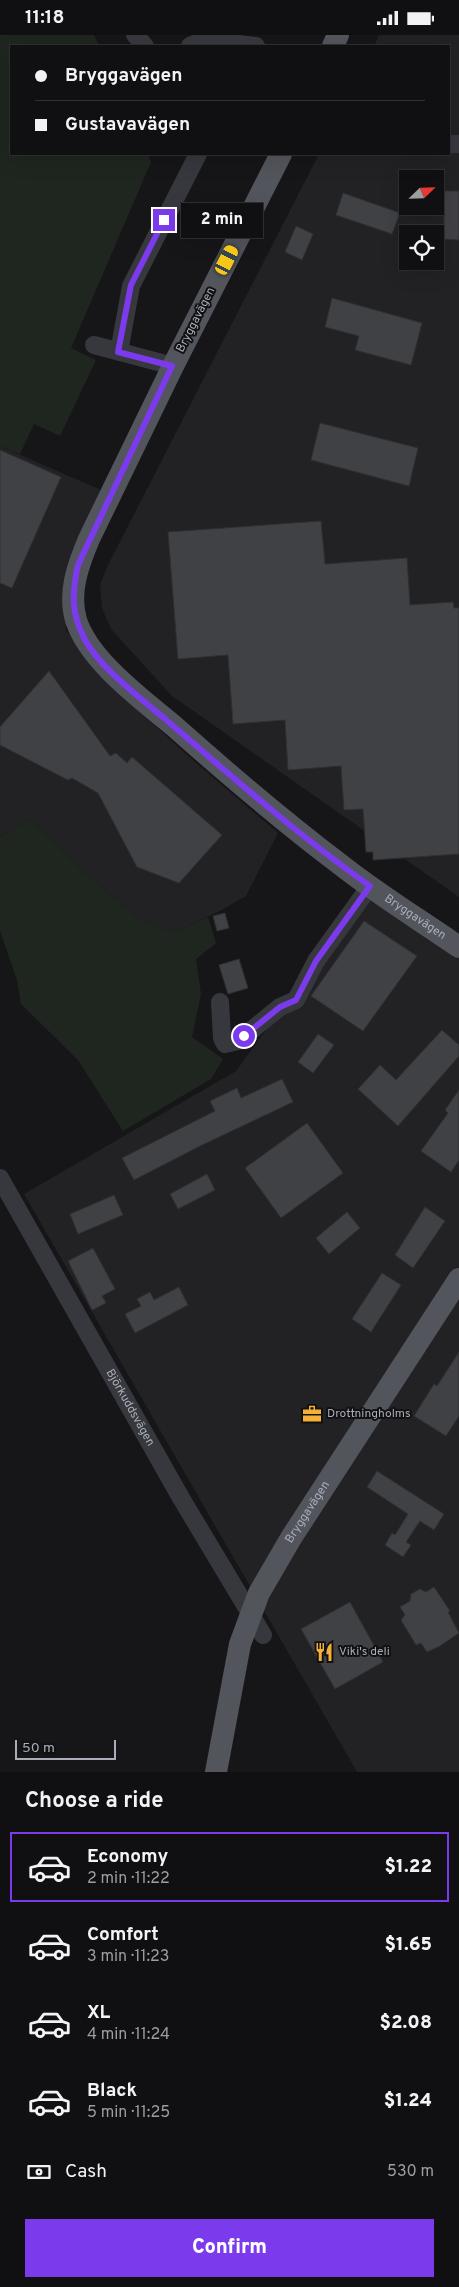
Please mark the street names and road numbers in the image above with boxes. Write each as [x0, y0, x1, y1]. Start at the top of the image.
street label: Bryggavägen [173, 285, 219, 355]
street label: Bryggavägen [381, 891, 449, 944]
street label: Björkuddsvägen [102, 1366, 158, 1449]
street label: Bryggavägen [282, 1478, 334, 1546]

